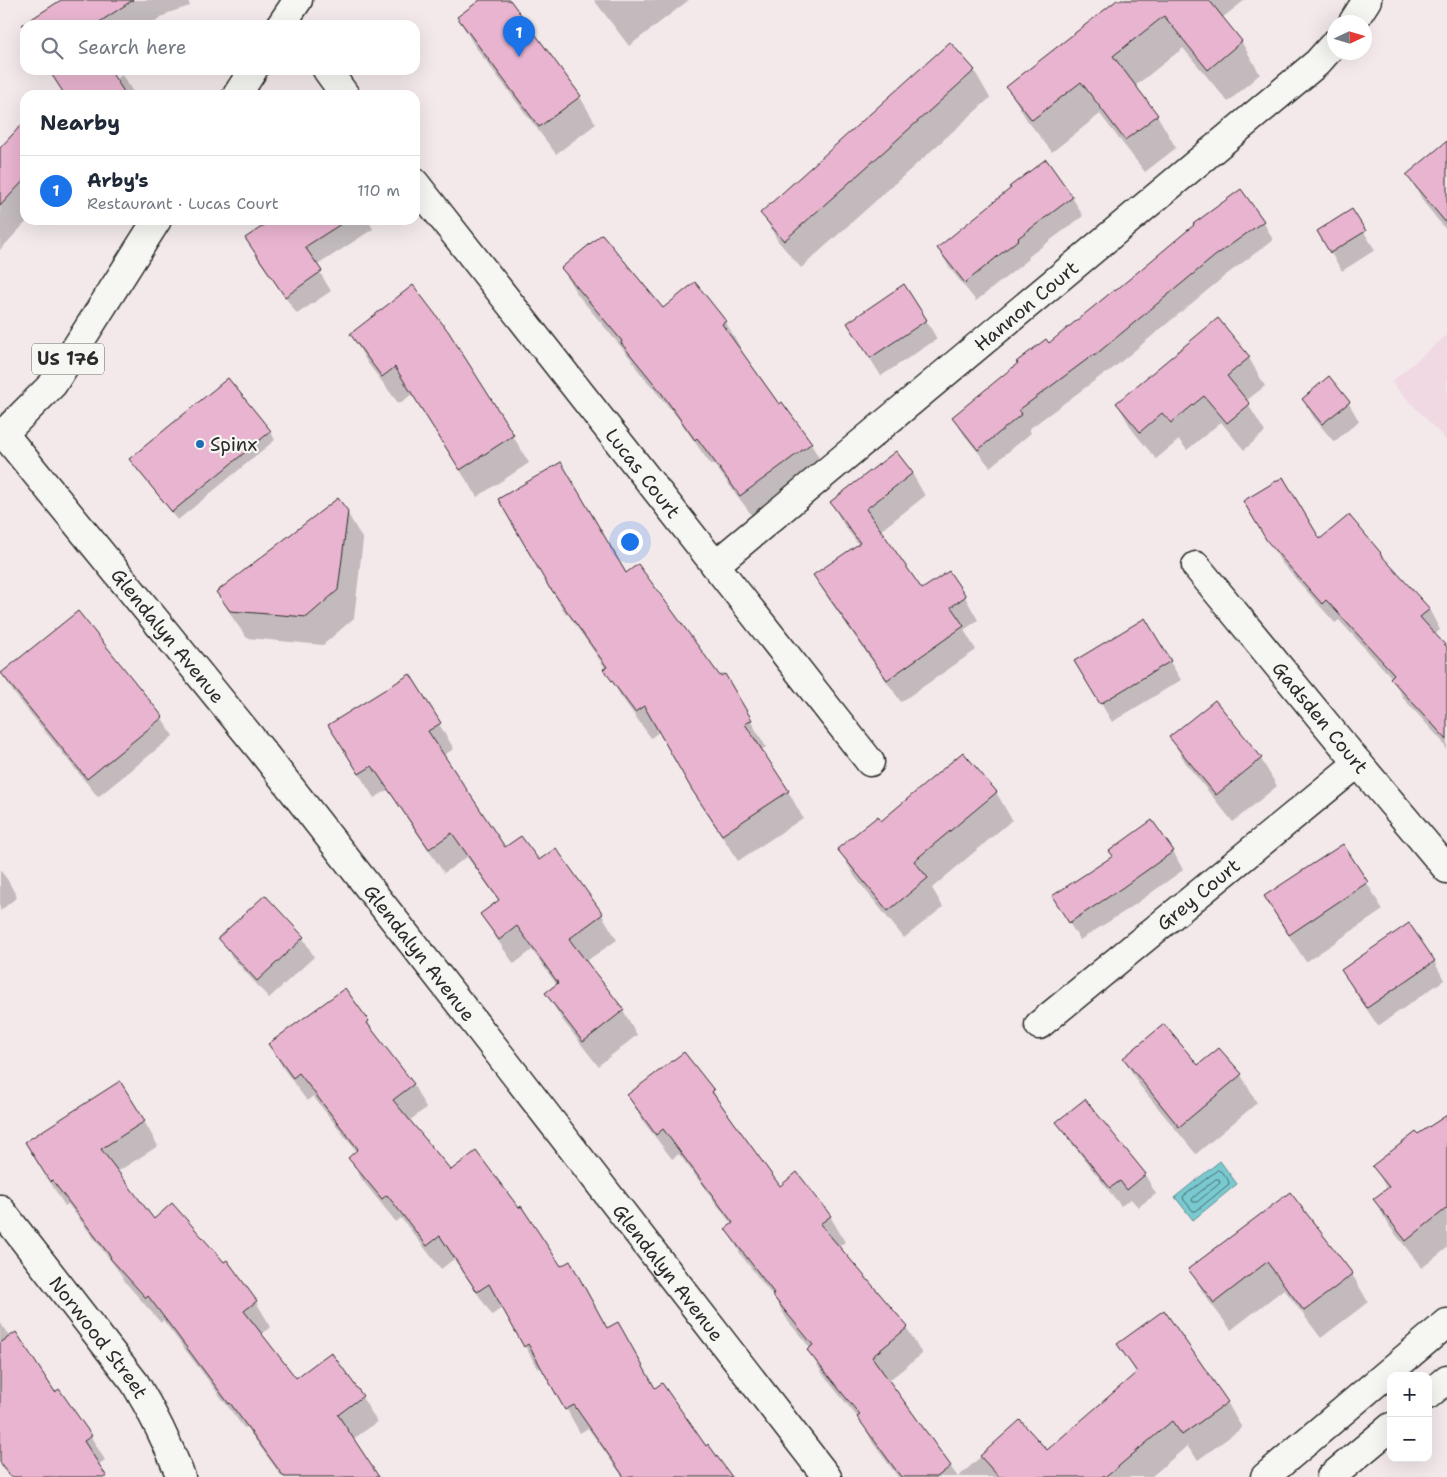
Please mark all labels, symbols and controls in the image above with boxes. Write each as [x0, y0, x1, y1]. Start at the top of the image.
north arrow [1327, 15, 1372, 60]
pin: 1 [503, 16, 535, 57]
search box [20, 20, 420, 75]
icon: search [38, 34, 66, 62]
text: Search here [78, 35, 187, 60]
text: Nearby [40, 109, 120, 137]
text: Arby's [87, 168, 149, 193]
text: 1 [52, 180, 60, 201]
text: 110 m [357, 180, 400, 201]
text: Restaurant · Lucas Court [87, 193, 279, 214]
street label: Hannon Court [969, 255, 1083, 356]
road number: US 176 [32, 344, 104, 374]
street label: Lucas Court [600, 423, 686, 523]
place label: Spinx [210, 432, 258, 457]
marker: Spinx [194, 438, 206, 450]
your location [617, 529, 643, 555]
street label: Glendalyn Avenue [106, 563, 230, 708]
street label: Gadsden Court [1267, 656, 1374, 779]
street label: Grey Court [1151, 853, 1245, 936]
street label: Glendalyn Avenue [359, 879, 481, 1026]
street label: Glendalyn Avenue [607, 1199, 730, 1346]
street label: Norwood Street [44, 1271, 154, 1403]
map controls [1387, 1372, 1432, 1462]
button: + [1387, 1372, 1432, 1417]
button: − [1387, 1417, 1432, 1462]

